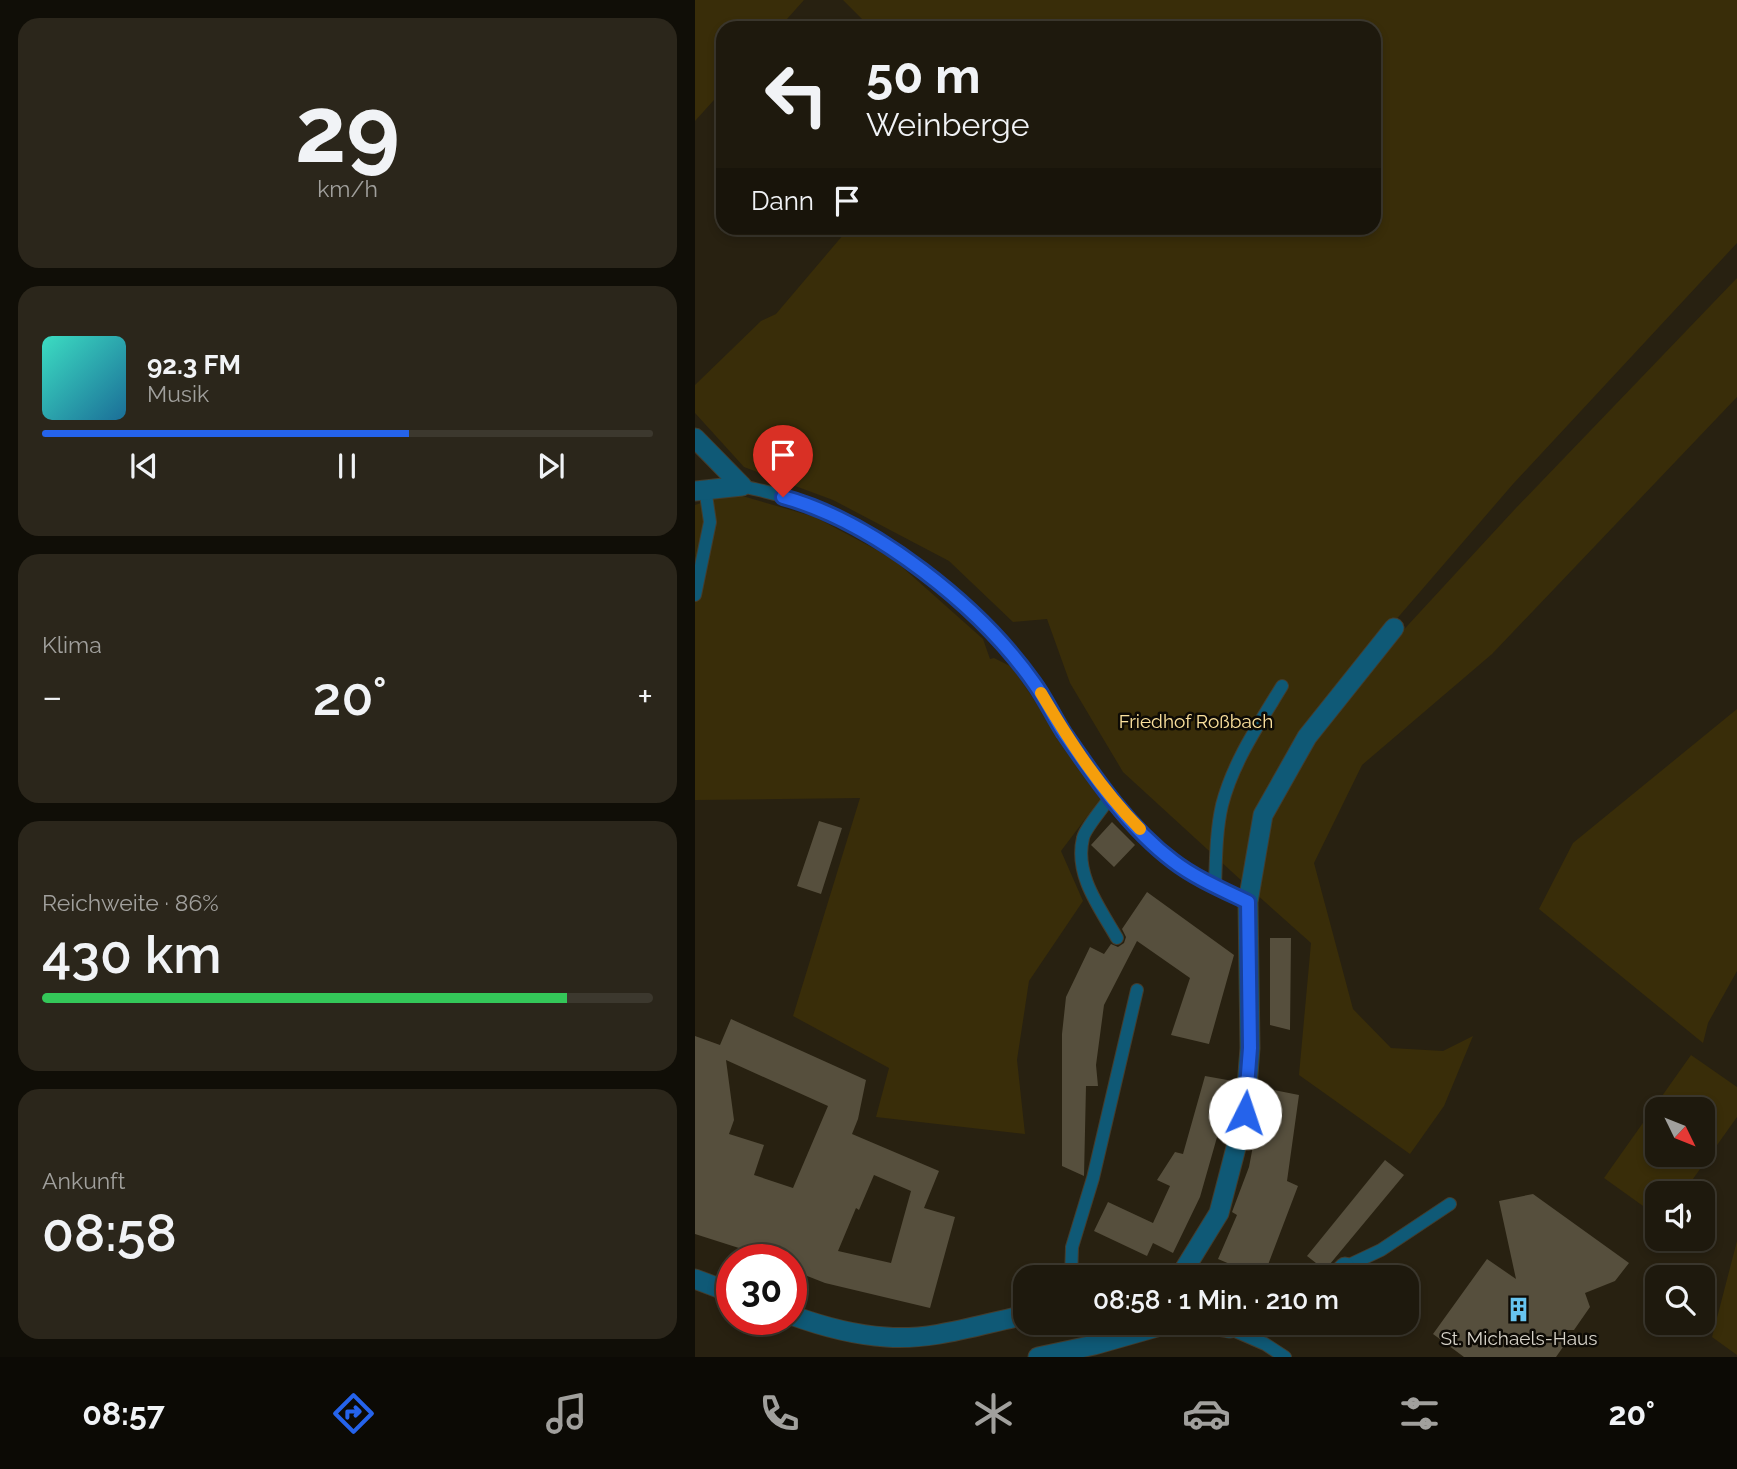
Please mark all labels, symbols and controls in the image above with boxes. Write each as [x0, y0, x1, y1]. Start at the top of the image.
text: 50 m [866, 47, 981, 104]
icon: left [751, 49, 842, 140]
text: 29 [295, 76, 400, 183]
text: Weinberge [866, 106, 1030, 143]
text: km/h [317, 175, 378, 202]
icon: arrive [828, 182, 866, 220]
text: Dann [751, 186, 814, 216]
text: 92.3 FM [147, 350, 241, 380]
text: Musik [147, 380, 209, 407]
pin [753, 425, 813, 497]
icon: arrive [764, 436, 802, 474]
icon: previous [125, 447, 163, 485]
icon: pause [328, 447, 366, 485]
icon: next [532, 447, 570, 485]
text: Klima [42, 631, 102, 658]
text: 20° [313, 666, 387, 727]
text: − [42, 674, 62, 719]
text: + [637, 674, 653, 719]
park label: Friedhof Roßbach [1119, 710, 1273, 732]
text: Reichweite · 86% [42, 889, 219, 916]
text: 430 km [42, 924, 221, 985]
position arrow [1208, 1076, 1282, 1150]
north arrow [1645, 1097, 1715, 1167]
map controls [1645, 1097, 1715, 1335]
text: Ankunft [42, 1167, 125, 1194]
button: sound [1645, 1181, 1715, 1251]
text: 08:58 [42, 1202, 177, 1263]
speed limit sign: 30 [716, 1244, 807, 1335]
button: search [1645, 1265, 1715, 1335]
text: 08:58 · 1 Min. · 210 m [1093, 1285, 1339, 1315]
building icon: St. Michaels-Haus [1505, 1296, 1533, 1324]
place label: St. Michaels-Haus [1440, 1327, 1598, 1349]
icon: directions [329, 1389, 378, 1438]
icon: music [542, 1389, 591, 1438]
icon: phone [755, 1389, 804, 1438]
icon: climate [969, 1389, 1018, 1438]
icon: car [1182, 1389, 1231, 1438]
icon: filters [1395, 1389, 1444, 1438]
text: 08:57 [82, 1395, 165, 1432]
text: 20° [1608, 1395, 1655, 1432]

